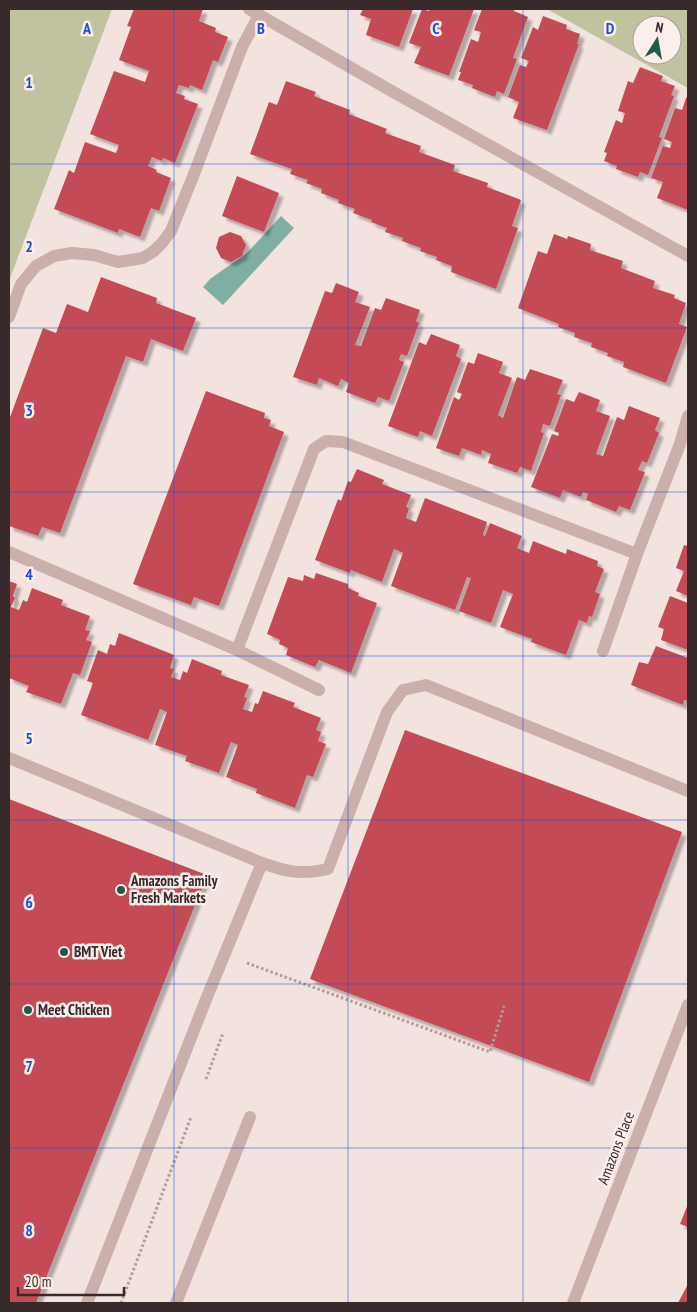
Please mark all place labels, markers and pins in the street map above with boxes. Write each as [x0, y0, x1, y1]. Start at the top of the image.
place label: Amazons Family Fresh Markets [130, 871, 218, 907]
marker: Amazons Family Fresh Markets [115, 884, 127, 896]
place label: BMT Viet [74, 942, 123, 961]
marker: BMT Viet [58, 946, 70, 958]
place label: Meet Chicken [38, 1000, 110, 1019]
marker: Meet Chicken [22, 1004, 34, 1016]

